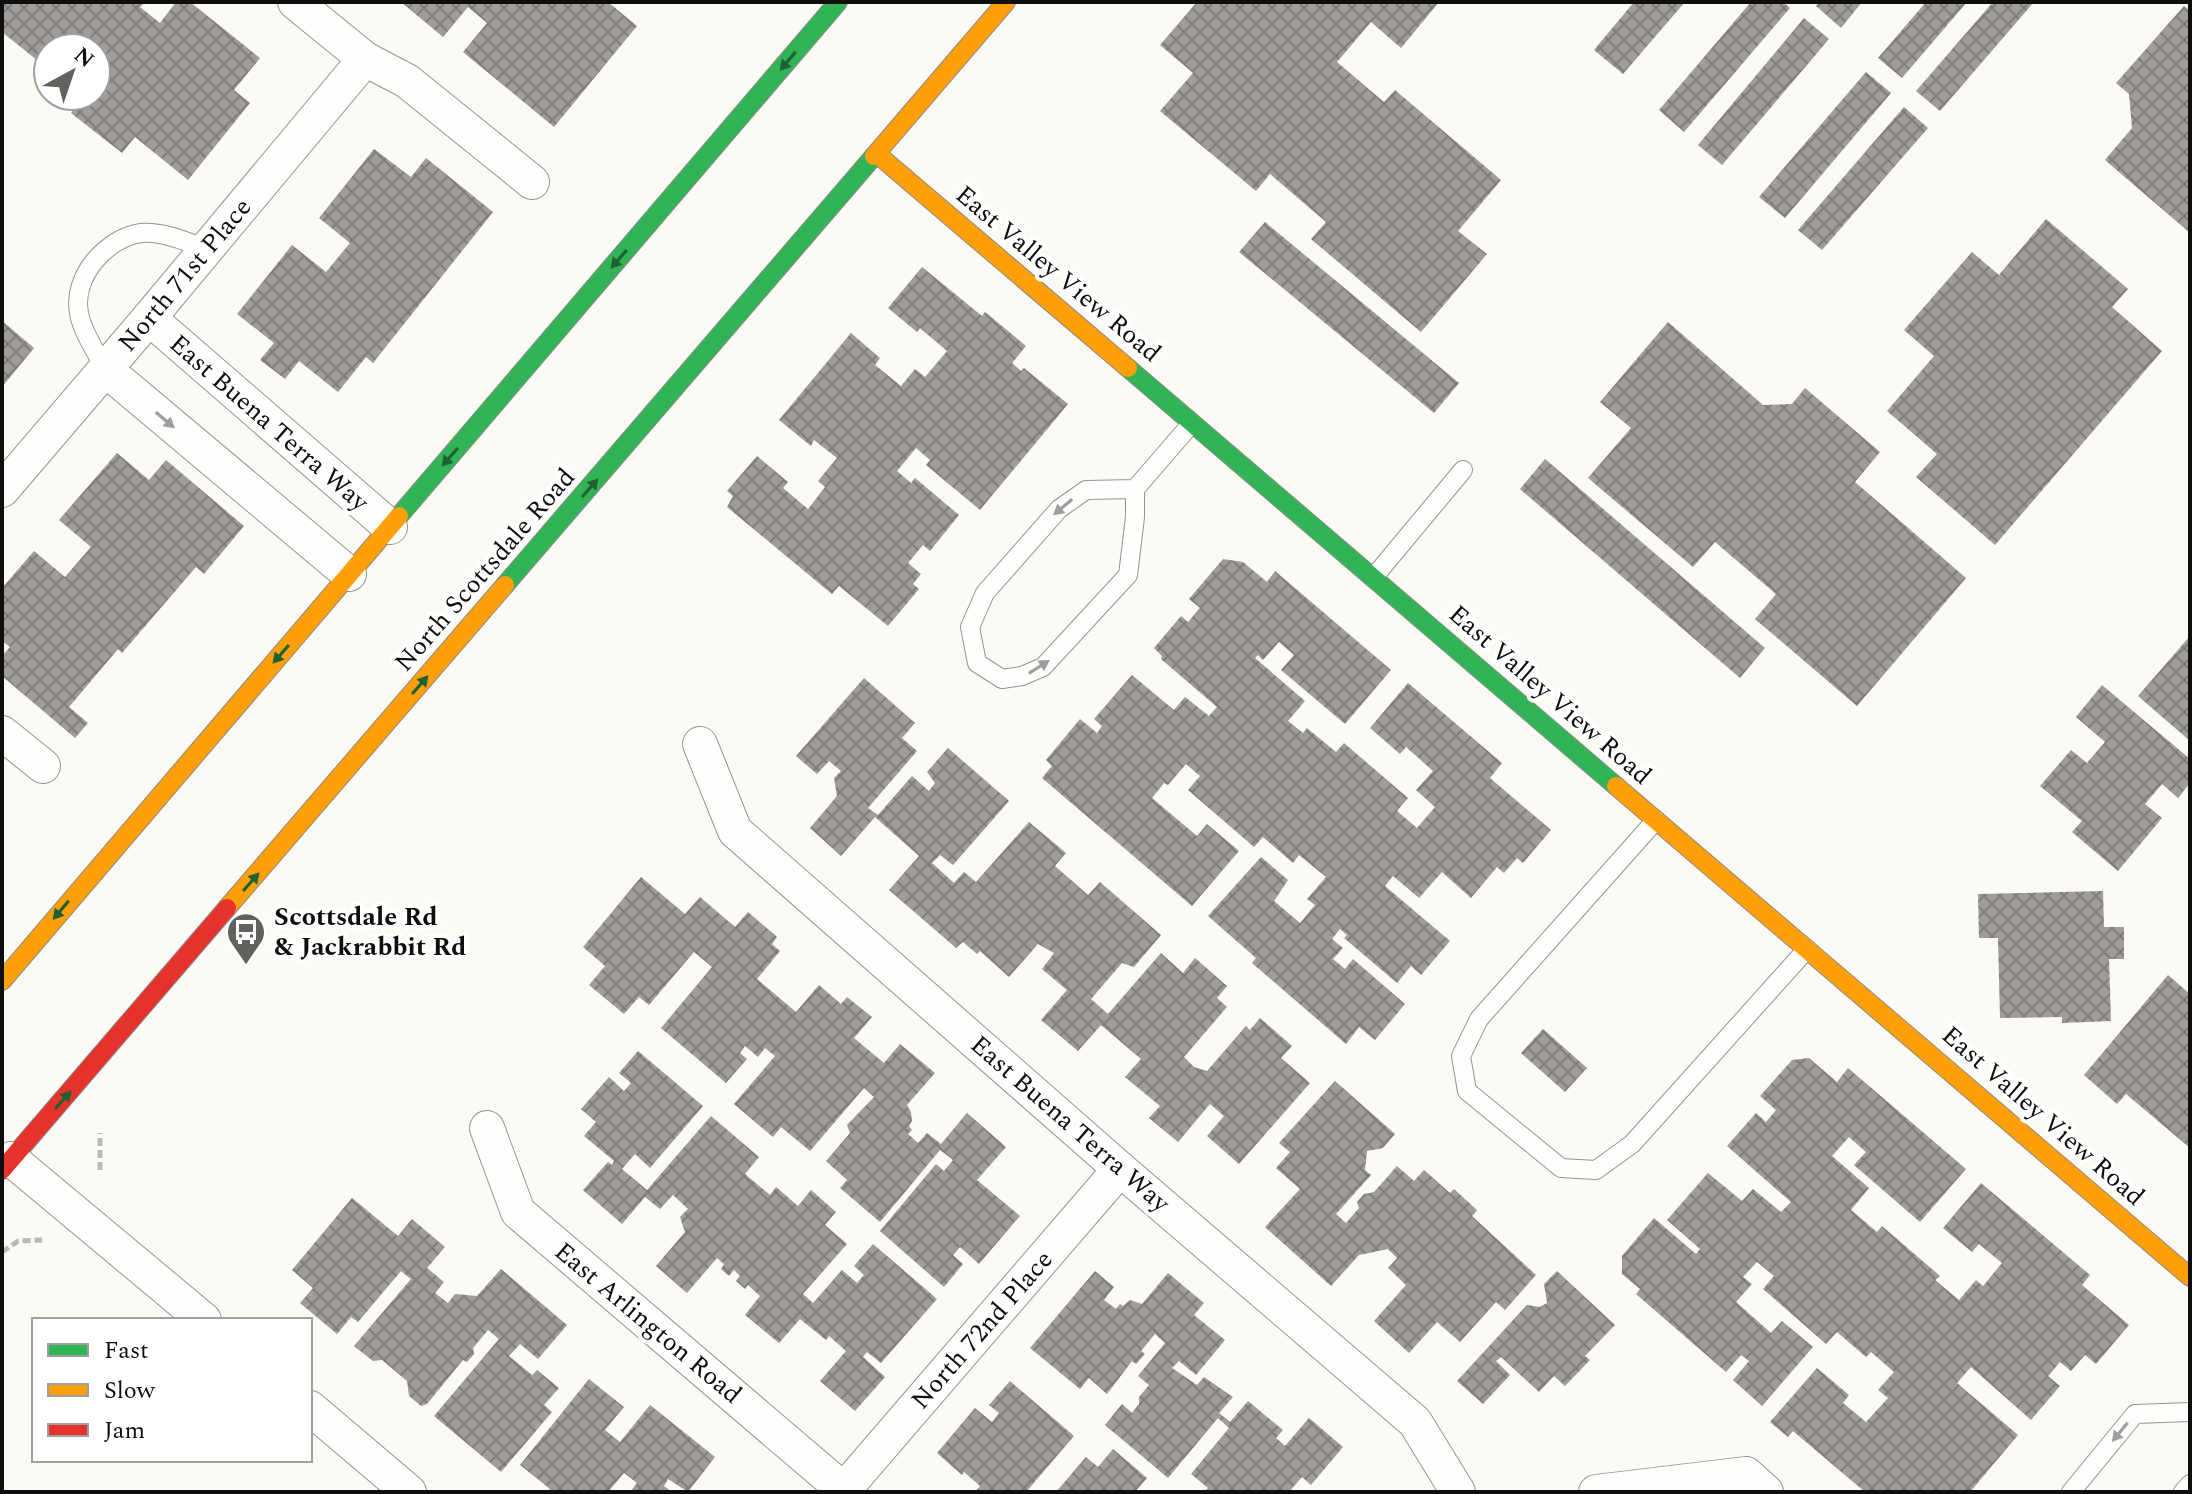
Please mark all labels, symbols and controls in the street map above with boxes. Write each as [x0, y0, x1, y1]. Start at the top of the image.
north arrow [32, 32, 112, 112]
text: N [66, 39, 101, 76]
one-way arrow [780, 51, 797, 71]
street label: East Valley View Road [946, 176, 1170, 372]
street label: North 71st Place [108, 189, 262, 361]
one-way arrow [611, 249, 628, 269]
street label: East Buena Terra Way [160, 325, 379, 522]
one-way arrow [155, 411, 175, 428]
one-way arrow [442, 446, 459, 466]
street label: North Scottsdale Road [385, 459, 585, 681]
one-way arrow [580, 478, 598, 497]
one-way arrow [1053, 498, 1073, 515]
street label: East Valley View Road [1439, 595, 1661, 795]
one-way arrow [273, 644, 290, 664]
one-way arrow [1028, 660, 1050, 674]
one-way arrow [411, 675, 428, 695]
one-way arrow [241, 873, 259, 892]
place label: Scottsdale Rd & Jackrabbit Rd [274, 897, 466, 967]
one-way arrow [53, 900, 70, 920]
bus stop icon: Scottsdale Rd & Jackrabbit Rd [225, 911, 267, 966]
street label: East Valley View Road [1932, 1016, 2154, 1216]
street label: East Buena Terra Way [961, 1026, 1180, 1223]
one-way arrow [53, 1091, 71, 1110]
street label: East Arlington Road [545, 1232, 751, 1414]
street label: North 72nd Place [901, 1241, 1063, 1419]
legend [32, 1318, 312, 1462]
text: Fast [104, 1333, 149, 1369]
text: Slow [104, 1373, 156, 1409]
text: Jam [104, 1413, 145, 1449]
one-way arrow [2112, 1422, 2129, 1442]

